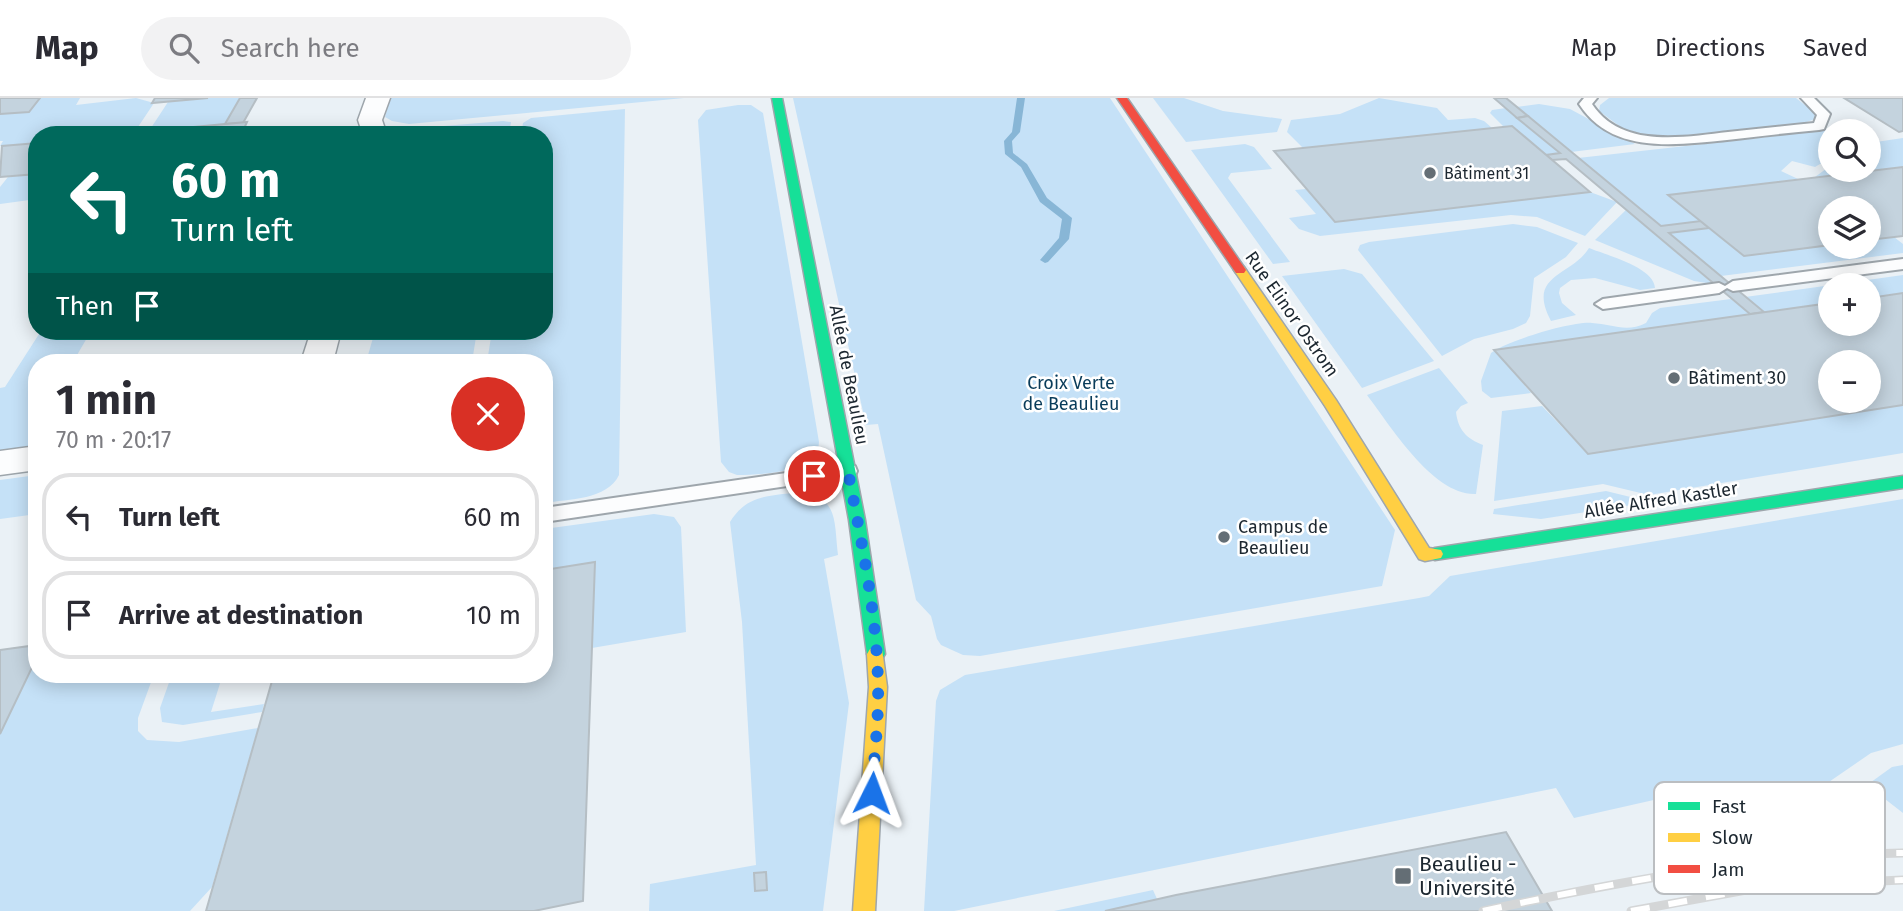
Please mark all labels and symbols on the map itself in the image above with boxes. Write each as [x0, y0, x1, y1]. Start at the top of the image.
place label: Bâtiment 31 [1444, 164, 1529, 183]
marker: Bâtiment 31 [1422, 165, 1438, 181]
street label: Rue Elinor Ostrom [1240, 247, 1344, 381]
street label: Allée de Beaulieu [825, 303, 873, 447]
place label: Bâtiment 30 [1688, 367, 1786, 389]
marker: Bâtiment 30 [1666, 370, 1682, 386]
park label: Croix Verte de Beaulieu [1023, 372, 1119, 415]
pin [784, 446, 844, 506]
street label: Allée Alfred Kastler [1583, 477, 1739, 523]
place label: Campus de Beaulieu [1238, 516, 1328, 559]
marker: Campus de Beaulieu [1216, 529, 1232, 545]
position arrow [835, 756, 909, 830]
legend [1654, 782, 1885, 894]
text: Fast [1712, 795, 1746, 818]
text: Slow [1712, 826, 1753, 849]
place label: Beaulieu - Université [1419, 851, 1516, 901]
text: Jam [1712, 858, 1744, 881]
marker: Beaulieu - Université [1393, 866, 1413, 886]

